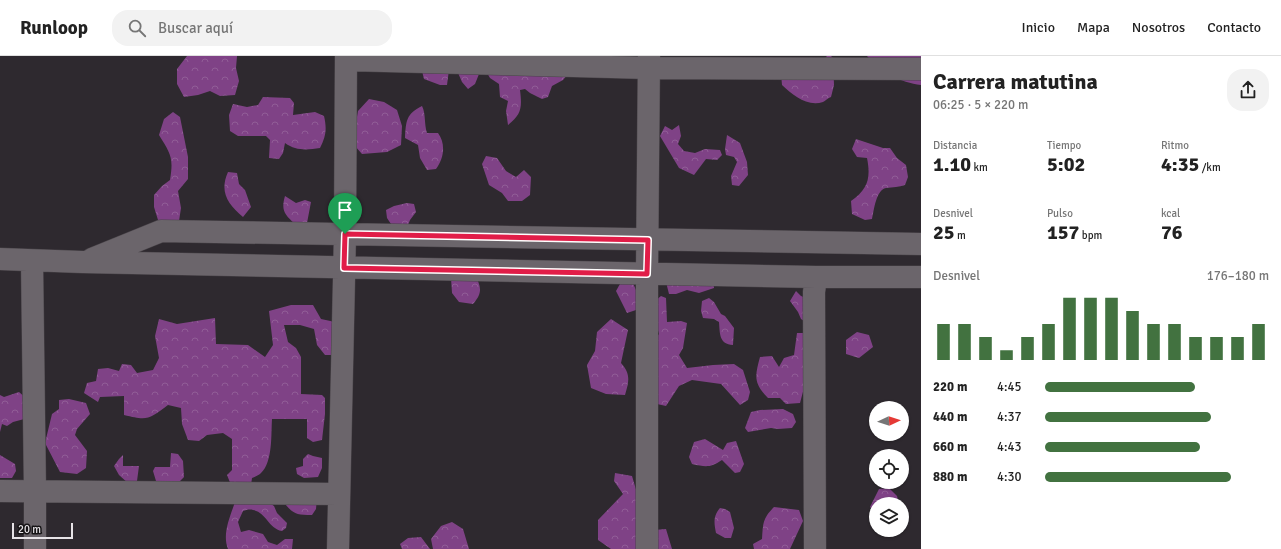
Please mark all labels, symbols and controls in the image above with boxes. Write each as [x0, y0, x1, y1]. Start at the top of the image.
search box [112, 10, 392, 46]
text: Runloop [20, 16, 88, 40]
icon: search [126, 17, 148, 39]
text: Buscar aquí [158, 19, 233, 37]
text: Inicio [1022, 19, 1055, 36]
text: Mapa [1077, 19, 1110, 36]
text: Nosotros [1132, 19, 1185, 36]
text: Contacto [1207, 19, 1261, 36]
text: Carrera matutina [933, 68, 1098, 95]
button: share [1227, 69, 1269, 111]
text: 06:25 · 5 × 220 m [933, 97, 1028, 113]
text: Distancia [933, 139, 977, 152]
text: Tiempo [1047, 139, 1081, 152]
text: Ritmo [1161, 139, 1189, 152]
text: 1.10 [933, 152, 971, 177]
text: 5:02 [1047, 152, 1085, 177]
text: 4:35 [1161, 152, 1199, 177]
text: km [971, 161, 988, 174]
text: /km [1199, 161, 1221, 174]
pin [328, 193, 362, 234]
icon: arrive [334, 199, 356, 221]
text: Desnivel [933, 207, 973, 220]
text: Pulso [1047, 207, 1073, 220]
text: kcal [1161, 207, 1180, 220]
text: 25 [933, 220, 955, 245]
text: 157 [1047, 220, 1079, 245]
text: 76 [1161, 220, 1183, 245]
text: m [955, 229, 966, 242]
text: bpm [1079, 229, 1102, 242]
text: Desnivel [933, 268, 980, 284]
text: 176–180 m [1207, 268, 1269, 284]
text: 220 m [933, 379, 967, 395]
text: 4:45 [997, 379, 1022, 395]
north arrow [869, 401, 909, 441]
map controls [869, 401, 909, 537]
text: 440 m [933, 409, 967, 425]
text: 4:37 [997, 409, 1022, 425]
text: 660 m [933, 439, 967, 455]
text: 4:43 [997, 439, 1022, 455]
button: locate [869, 449, 909, 489]
text: 880 m [933, 469, 967, 485]
text: 4:30 [997, 469, 1022, 485]
button: layers [869, 497, 909, 537]
scale bar [12, 521, 73, 540]
text: 20 m [18, 523, 41, 536]

